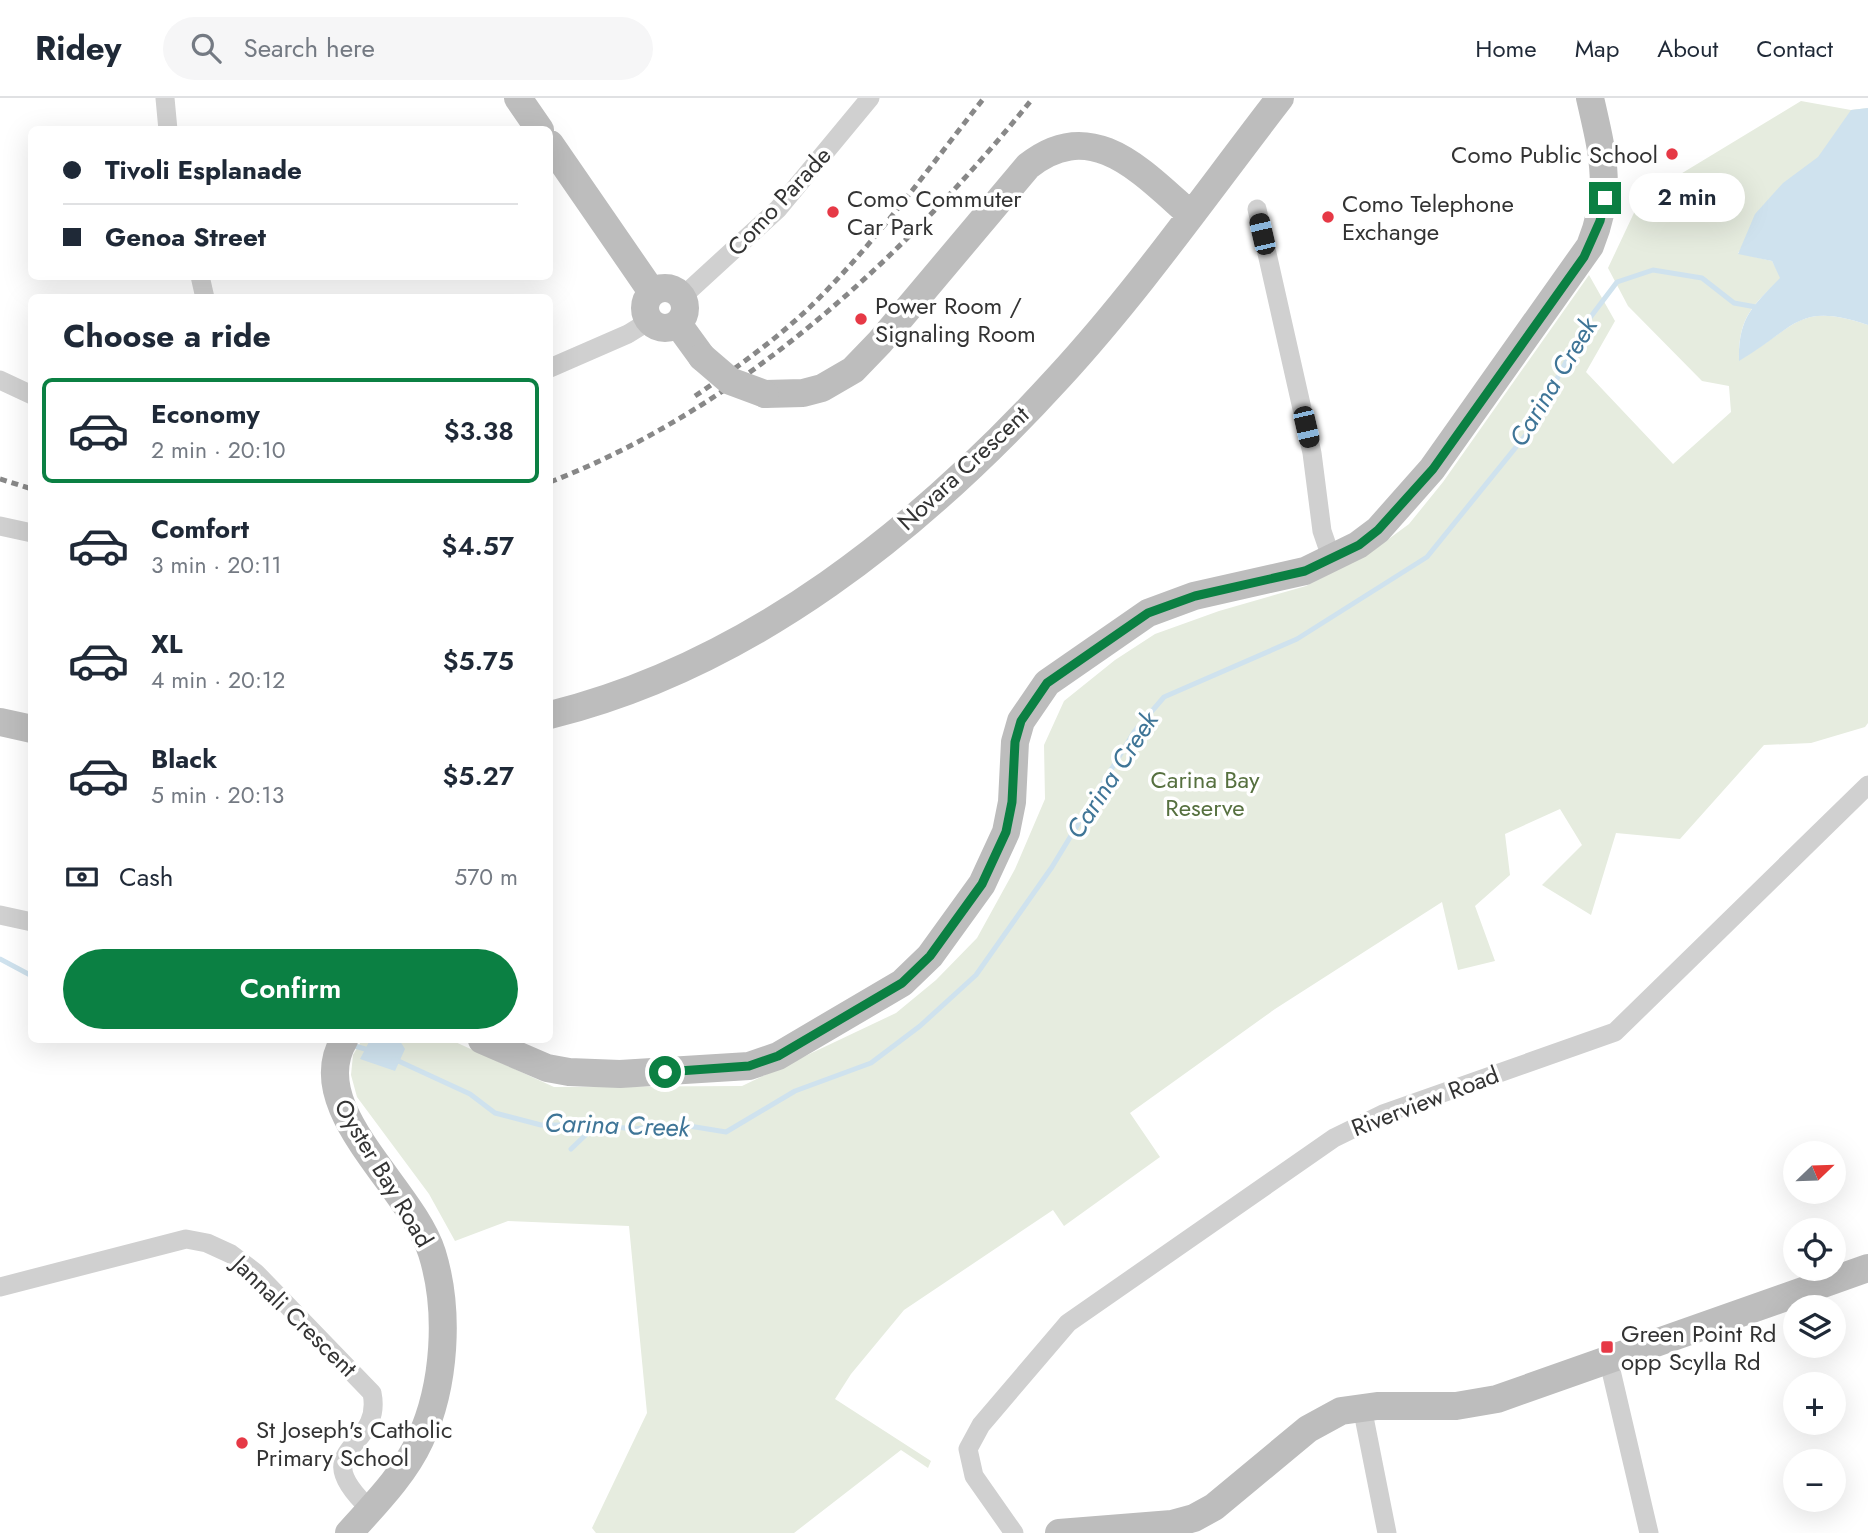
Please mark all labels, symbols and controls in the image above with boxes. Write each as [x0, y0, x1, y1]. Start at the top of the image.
search box [163, 17, 653, 80]
text: Ridey [35, 25, 121, 72]
icon: search [187, 29, 225, 67]
text: Search here [243, 29, 375, 67]
text: Home [1475, 31, 1537, 66]
text: Map [1575, 31, 1619, 66]
text: About [1657, 31, 1718, 66]
text: Contact [1756, 31, 1833, 66]
place label: Como Public School [1451, 137, 1658, 172]
street label: Como Parade [719, 138, 839, 264]
marker: Como Public School [1664, 146, 1680, 162]
text: Tivoli Esplanade [105, 151, 302, 189]
callout: 2 min [1630, 174, 1745, 222]
text: 2 min [1657, 180, 1717, 214]
place label: Como Commuter Car Park [847, 181, 1022, 244]
route end [1589, 182, 1621, 214]
place label: Como Telephone Exchange [1342, 186, 1514, 249]
marker: Como Commuter Car Park [825, 204, 841, 220]
marker: Como Telephone Exchange [1320, 209, 1336, 225]
car [1248, 211, 1277, 257]
text: Genoa Street [105, 218, 266, 256]
place label: Power Room / Signaling Room [875, 288, 1036, 351]
water label: Carina Creek [1499, 308, 1608, 454]
marker: Power Room / Signaling Room [853, 311, 869, 327]
text: Choose a ride [63, 313, 271, 359]
text: Economy [151, 395, 260, 433]
street label: Novara Crescent [889, 397, 1037, 538]
icon: car [67, 399, 130, 462]
car [1292, 404, 1321, 450]
text: $3.38 [444, 412, 514, 450]
text: 2 min · 20:10 [151, 433, 286, 467]
text: Comfort [151, 510, 249, 548]
icon: car [67, 514, 130, 577]
text: $4.57 [442, 527, 514, 565]
text: 3 min · 20:11 [151, 548, 282, 582]
text: XL [151, 625, 183, 663]
icon: car [67, 629, 130, 692]
text: $5.75 [443, 642, 514, 680]
text: 4 min · 20:12 [151, 663, 285, 697]
water label: Carina Creek [1057, 702, 1168, 846]
text: Black [151, 740, 217, 778]
icon: car [67, 744, 130, 807]
text: $5.27 [442, 757, 514, 795]
park label: Carina Bay Reserve [1150, 762, 1260, 825]
text: 5 min · 20:13 [151, 778, 284, 812]
icon: cash [63, 858, 101, 896]
text: Cash [119, 858, 173, 896]
text: 570 m [454, 860, 518, 894]
button: Confirm [63, 949, 518, 1029]
route start [649, 1056, 681, 1088]
street label: Riverview Road [1346, 1057, 1504, 1145]
street label: Oyster Bay Road [326, 1092, 442, 1254]
water label: Carina Creek [544, 1103, 692, 1147]
north arrow [1783, 1141, 1846, 1204]
map controls [1783, 1141, 1846, 1512]
button: locate [1783, 1218, 1846, 1281]
street label: Jannali Crescent [223, 1245, 365, 1385]
button: layers [1783, 1295, 1846, 1358]
place label: Green Point Rd opp Scylla Rd [1621, 1316, 1776, 1379]
marker: Green Point Rd opp Scylla Rd [1599, 1339, 1615, 1355]
button: + [1783, 1372, 1846, 1435]
place label: St Joseph's Catholic Primary School [256, 1412, 453, 1475]
marker: St Joseph's Catholic Primary School [234, 1435, 250, 1451]
button: − [1783, 1449, 1846, 1512]

